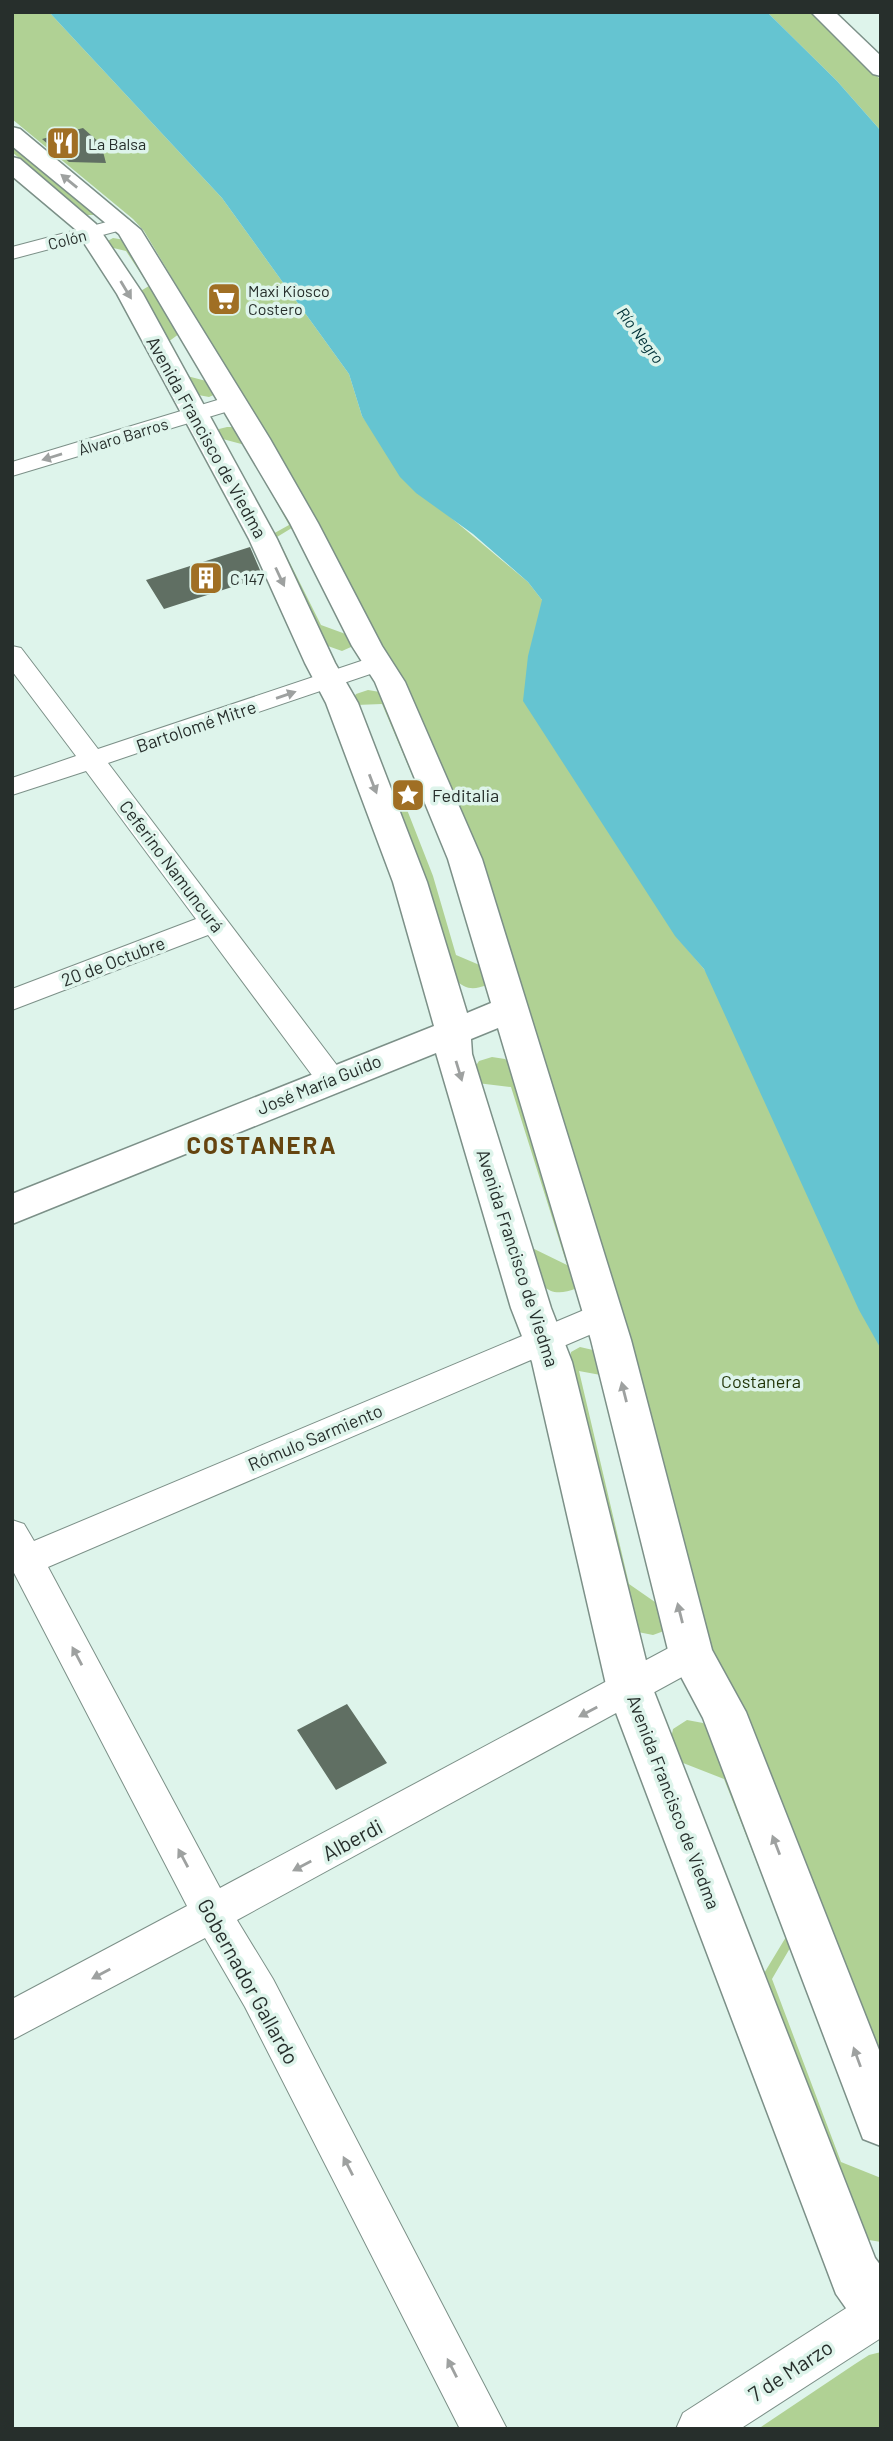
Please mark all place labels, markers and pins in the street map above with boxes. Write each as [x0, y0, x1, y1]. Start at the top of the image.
restaurant icon: La Balsa [44, 124, 82, 162]
place label: La Balsa [88, 134, 146, 153]
supermarket icon: Maxi Kiosco Costero [205, 280, 243, 318]
place label: Maxi Kiosco Costero [248, 281, 330, 318]
building icon: C 147 [187, 559, 225, 597]
place label: C 147 [230, 569, 265, 588]
place icon: Feditalia [389, 776, 427, 814]
place label: Feditalia [432, 784, 499, 806]

